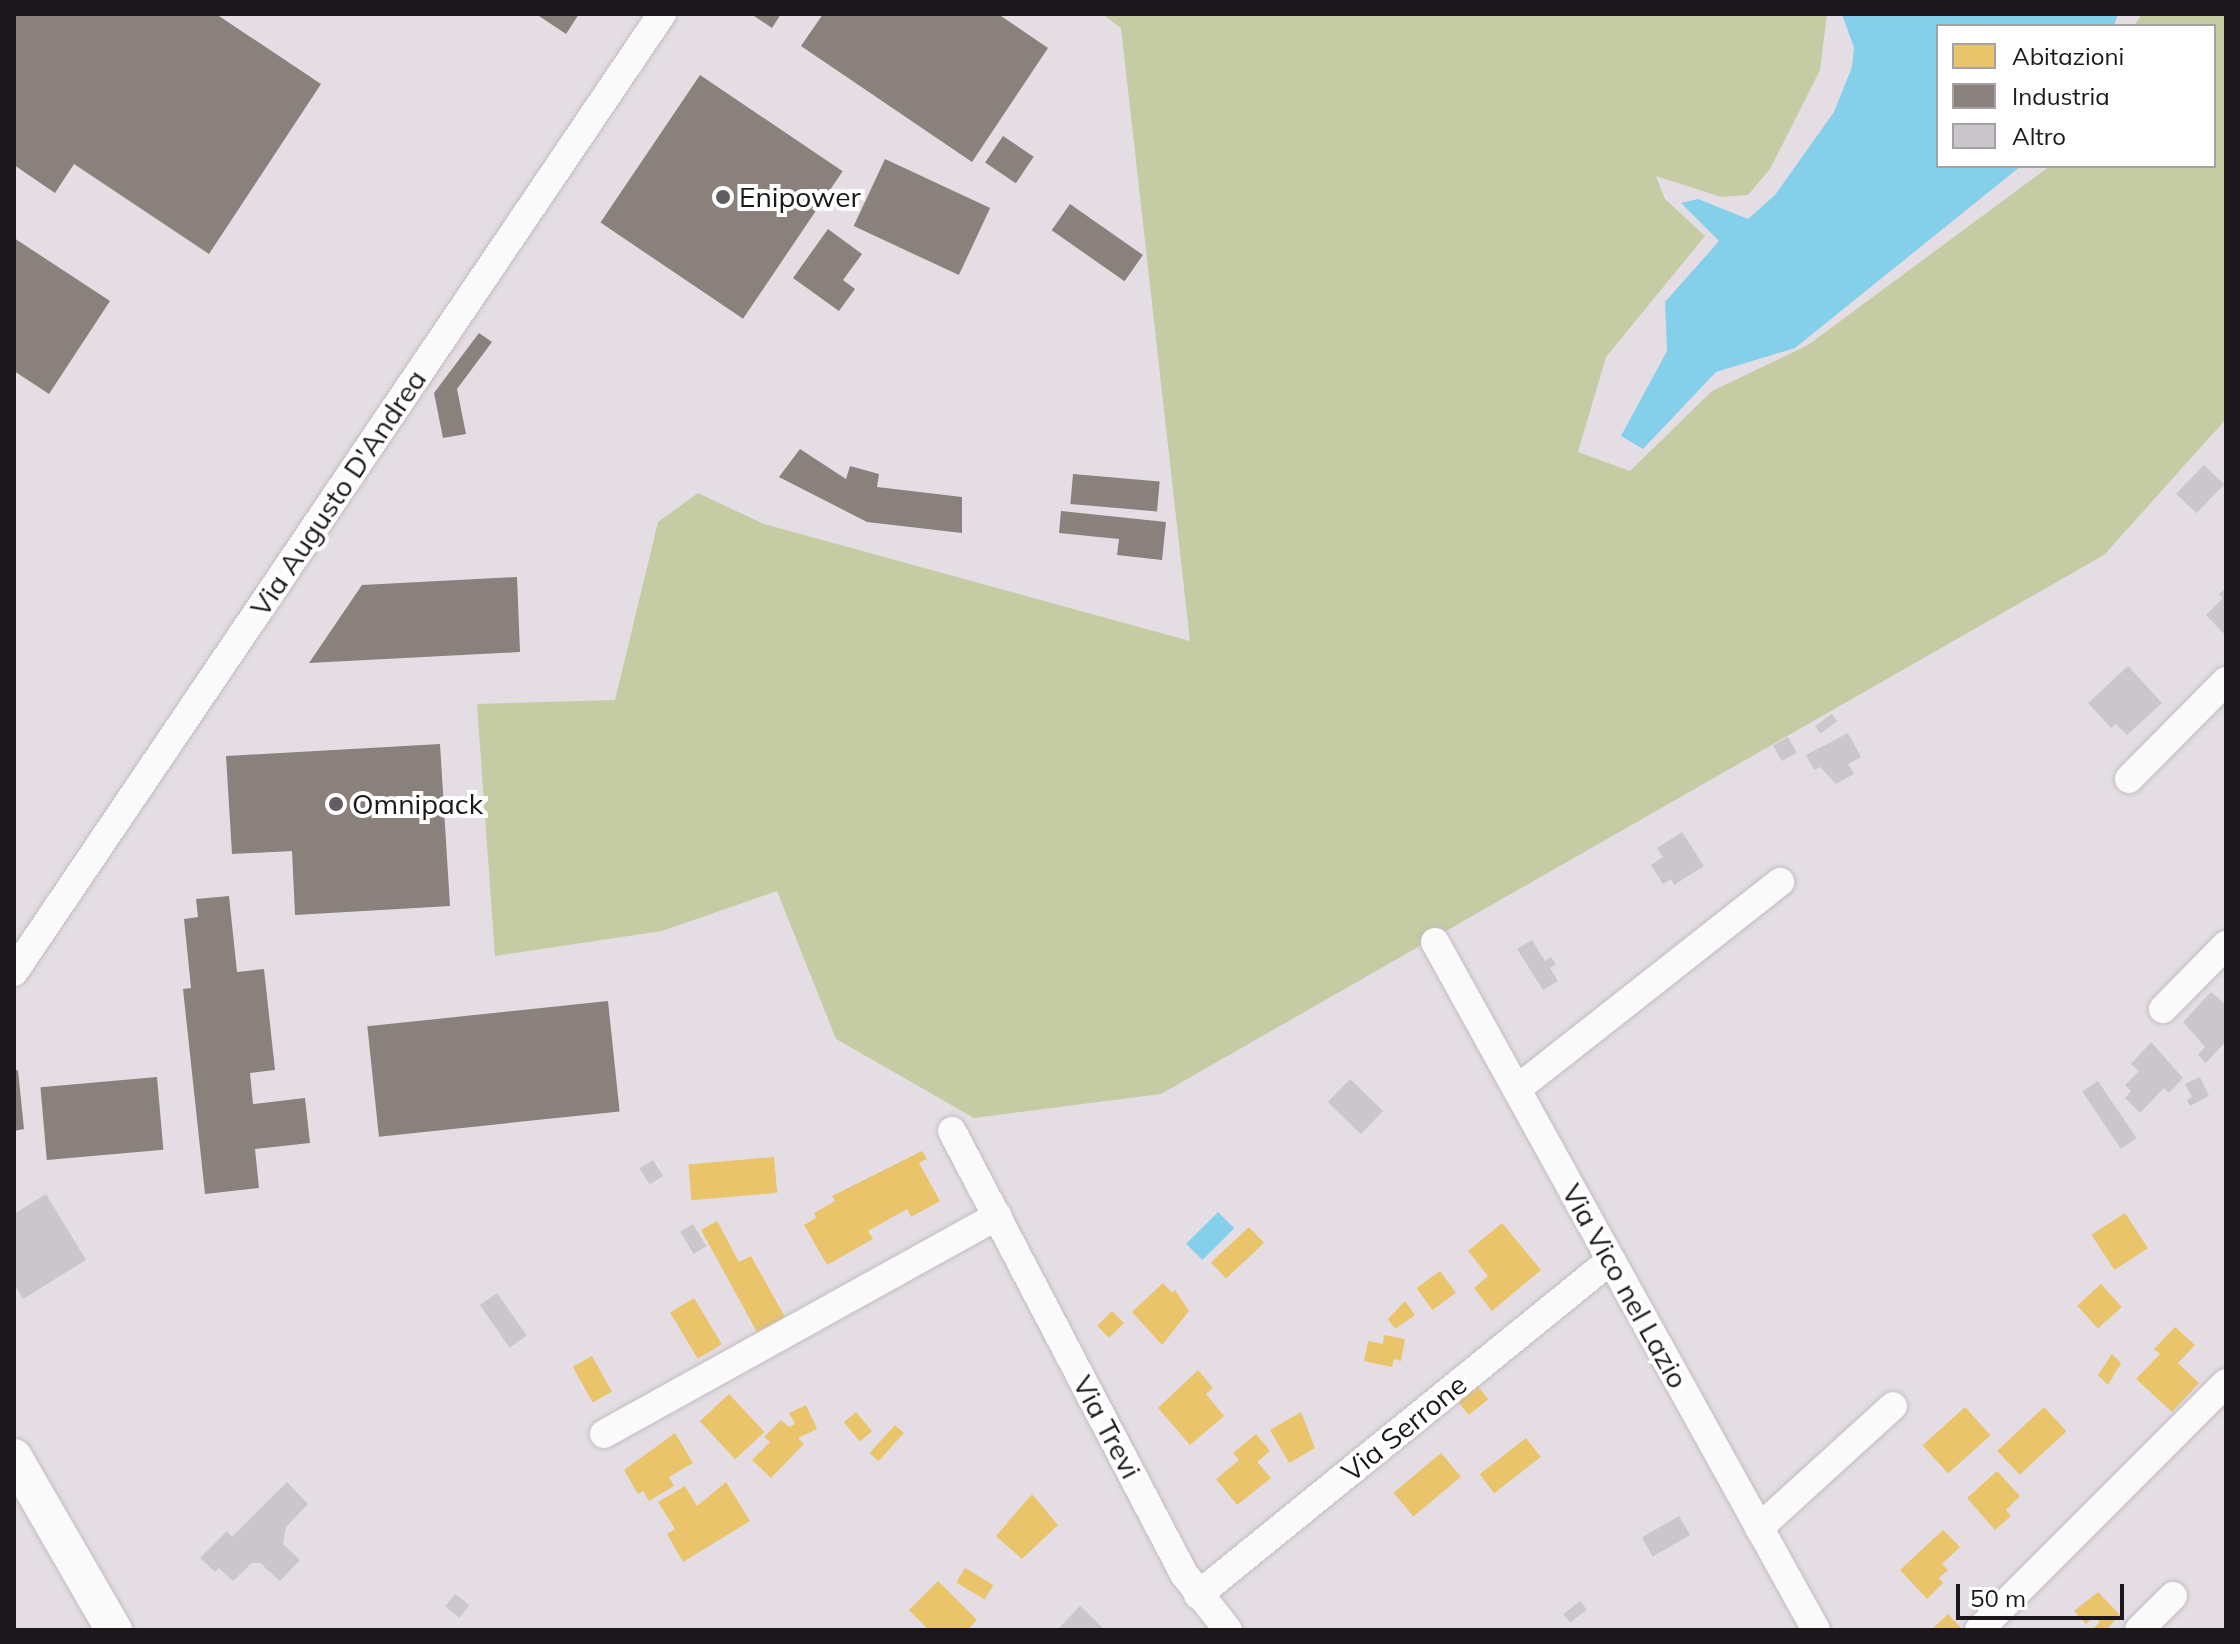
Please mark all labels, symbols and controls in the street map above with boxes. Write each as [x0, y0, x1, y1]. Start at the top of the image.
legend [1936, 24, 2216, 168]
text: Abitazioni [2012, 41, 2124, 71]
text: Industria [2012, 81, 2110, 111]
text: Altro [2012, 121, 2066, 151]
place label: Enipower [739, 180, 861, 214]
marker: Enipower [714, 188, 732, 206]
street label: Via Augusto D'Andrea [243, 364, 433, 622]
place label: Omnipack [352, 787, 483, 821]
marker: Omnipack [327, 795, 345, 813]
street label: Via Vico nel Lazio [1555, 1178, 1695, 1394]
street label: Via Serrone [1335, 1368, 1473, 1488]
street label: Via Trevi [1066, 1370, 1148, 1484]
scale bar [1960, 1568, 2128, 1618]
text: 50 m [1970, 1583, 2026, 1613]

